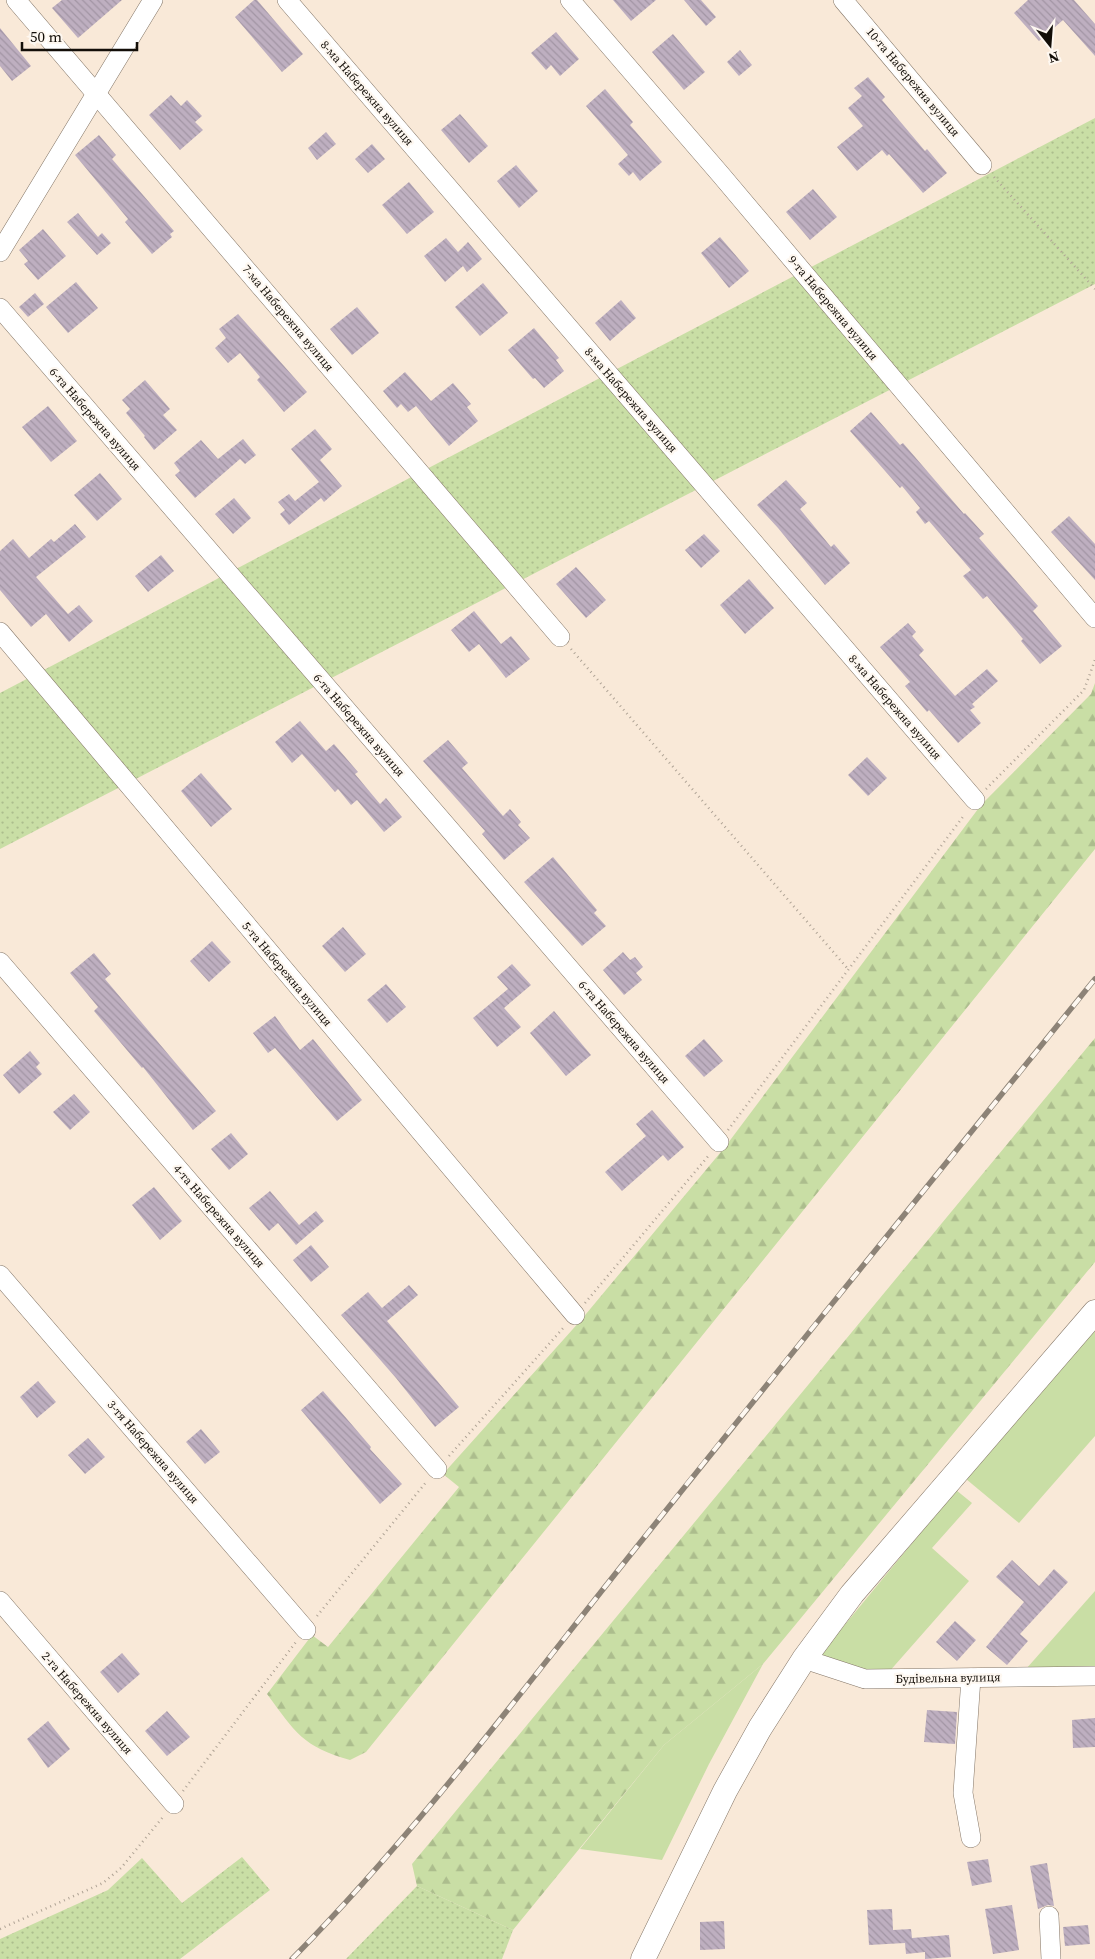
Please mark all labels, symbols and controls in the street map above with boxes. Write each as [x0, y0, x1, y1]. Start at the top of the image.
scale bar [22, 20, 138, 52]
north arrow [1025, 20, 1075, 70]
street label: 10-та Набережна вулиця [863, 24, 963, 140]
text: 50 m [30, 26, 62, 47]
street label: 8-ма Набережна вулиця [317, 37, 417, 149]
text: N [1046, 46, 1062, 68]
street label: 9-та Набережна вулиця [785, 252, 881, 364]
street label: 7-ма Набережна вулиця [239, 261, 337, 375]
street label: 8-ма Набережна вулиця [581, 344, 681, 456]
street label: 6-та Набережна вулиця [46, 364, 144, 474]
street label: 8-ма Набережна вулиця [845, 651, 945, 763]
street label: 6-та Набережна вулиця [310, 670, 408, 780]
street label: 5-та Набережна вулиця [239, 918, 335, 1030]
street label: 6-та Набережна вулиця [575, 977, 673, 1087]
street label: 4-та Набережна вулиця [170, 1161, 268, 1271]
street label: 3-тя Набережна вулиця [104, 1397, 202, 1507]
street label: 2-га Набережна вулиця [38, 1648, 136, 1758]
street label: Будівельна вулиця [895, 1669, 1001, 1687]

